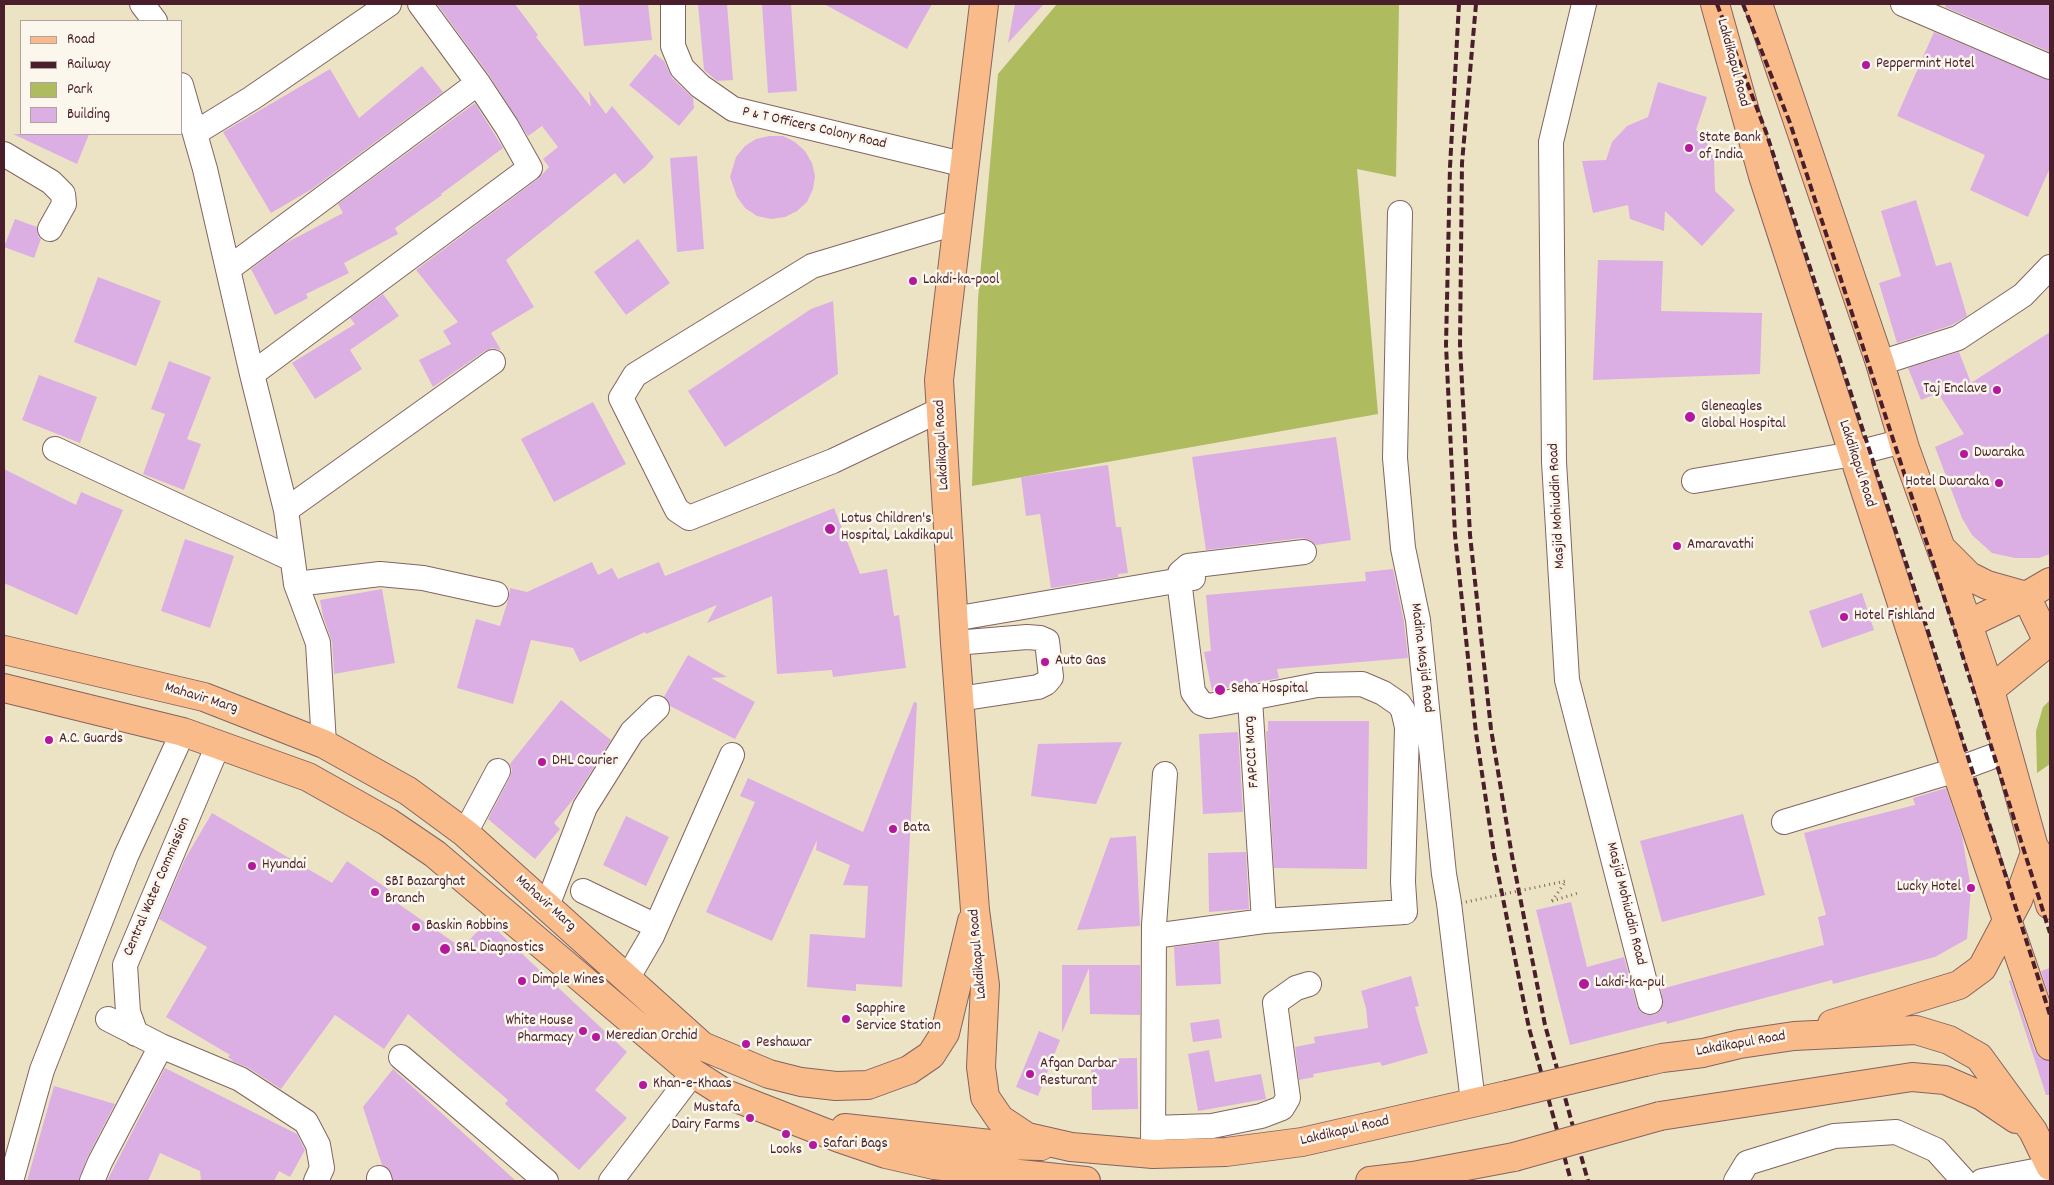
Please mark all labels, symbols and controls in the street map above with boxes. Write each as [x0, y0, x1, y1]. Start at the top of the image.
street label: Lakdikapul Road [1712, 17, 1752, 109]
legend [20, 20, 182, 135]
text: Road [67, 29, 95, 51]
text: Railway [67, 54, 110, 76]
place label: Peppermint Hotel [1876, 56, 1974, 74]
marker: Peppermint Hotel [1860, 59, 1872, 71]
text: Park [67, 79, 93, 101]
text: Building [67, 104, 110, 126]
street label: P & T Officers Colony Road [740, 104, 888, 154]
place label: State Bank of India [1699, 130, 1761, 165]
marker: State Bank of India [1683, 142, 1695, 154]
place label: Lakdi-ka-pool [923, 272, 999, 290]
marker: Lakdi-ka-pool [907, 275, 919, 287]
place label: Taj Enclave [1923, 381, 1987, 399]
marker: Taj Enclave [1991, 384, 2003, 396]
street label: Lakdikapul Road [932, 399, 954, 491]
place label: Gleneagles Global Hospital [1701, 399, 1786, 434]
marker: Gleneagles Global Hospital [1683, 410, 1697, 424]
street label: Lakdikapul Road [1833, 418, 1879, 510]
street label: Masjid Mohiuddin Road [1546, 443, 1570, 569]
place label: Dwaraka [1974, 445, 2024, 463]
marker: Dwaraka [1958, 448, 1970, 460]
place label: Hotel Dwaraka [1905, 474, 1989, 492]
marker: Hotel Dwaraka [1993, 477, 2005, 489]
place label: Lotus Children's Hospital, Lakdikapul [841, 511, 953, 546]
marker: Lotus Children's Hospital, Lakdikapul [823, 522, 837, 536]
place label: Amaravathi [1687, 537, 1754, 555]
marker: Amaravathi [1671, 540, 1683, 552]
street label: Madina Masjid Road [1405, 602, 1437, 714]
place label: Hotel Fishland [1854, 608, 1935, 626]
marker: Hotel Fishland [1838, 611, 1850, 623]
place label: Auto Gas [1055, 653, 1106, 671]
marker: Auto Gas [1039, 656, 1051, 668]
street label: Mahavir Marg [162, 679, 240, 719]
place label: Seha Hospital [1231, 681, 1308, 699]
marker: Seha Hospital [1213, 683, 1227, 697]
street label: FAPCCI Marg [1241, 715, 1265, 789]
place label: A.C. Guards [59, 731, 123, 749]
marker: A.C. Guards [43, 734, 55, 746]
place label: DHL Courier [552, 753, 618, 771]
marker: DHL Courier [536, 756, 548, 768]
street label: Central Water Commission [121, 815, 195, 959]
place label: Bata [903, 820, 930, 838]
marker: Bata [887, 823, 899, 835]
street label: Masjid Mohiuddin Road [1601, 841, 1649, 967]
place label: Hyundai [262, 857, 306, 875]
marker: Hyundai [246, 860, 258, 872]
street label: Mahavir Marg [511, 872, 579, 936]
place label: SBI Bazarghat Branch [385, 874, 465, 909]
place label: Lucky Hotel [1897, 879, 1961, 897]
marker: Lucky Hotel [1965, 882, 1977, 894]
marker: SBI Bazarghat Branch [369, 886, 381, 898]
street label: Lakdikapul Road [966, 908, 992, 1000]
place label: Baskin Robbins [426, 918, 509, 936]
marker: Baskin Robbins [410, 921, 422, 933]
place label: SRL Diagnostics [456, 940, 544, 958]
marker: SRL Diagnostics [438, 942, 452, 956]
place label: Dimple Wines [532, 972, 605, 990]
marker: Dimple Wines [516, 975, 528, 987]
place label: Lakdi-ka-pul [1595, 975, 1664, 993]
marker: Lakdi-ka-pul [1577, 977, 1591, 991]
place label: Sapphire Service Station [856, 1001, 941, 1036]
place label: White House Pharmacy [505, 1013, 573, 1048]
marker: Sapphire Service Station [840, 1013, 852, 1025]
marker: White House Pharmacy [577, 1025, 589, 1037]
place label: Meredian Orchid [606, 1028, 698, 1046]
street label: Lakdikapul Road [1695, 1028, 1787, 1062]
marker: Meredian Orchid [590, 1031, 602, 1043]
place label: Peshawar [756, 1035, 812, 1053]
marker: Peshawar [740, 1038, 752, 1050]
place label: Afgan Darbar Resturant [1040, 1056, 1117, 1091]
marker: Afgan Darbar Resturant [1024, 1068, 1036, 1080]
place label: Khan-e-Khaas [653, 1076, 732, 1094]
marker: Khan-e-Khaas [637, 1079, 649, 1091]
place label: Mustafa Dairy Farms [671, 1100, 740, 1135]
marker: Mustafa Dairy Farms [744, 1112, 756, 1124]
street label: Lakdikapul Road [1299, 1113, 1391, 1151]
marker: Looks [780, 1128, 792, 1140]
place label: Safari Bags [823, 1136, 888, 1154]
marker: Safari Bags [807, 1139, 819, 1151]
place label: Looks [770, 1142, 802, 1160]

